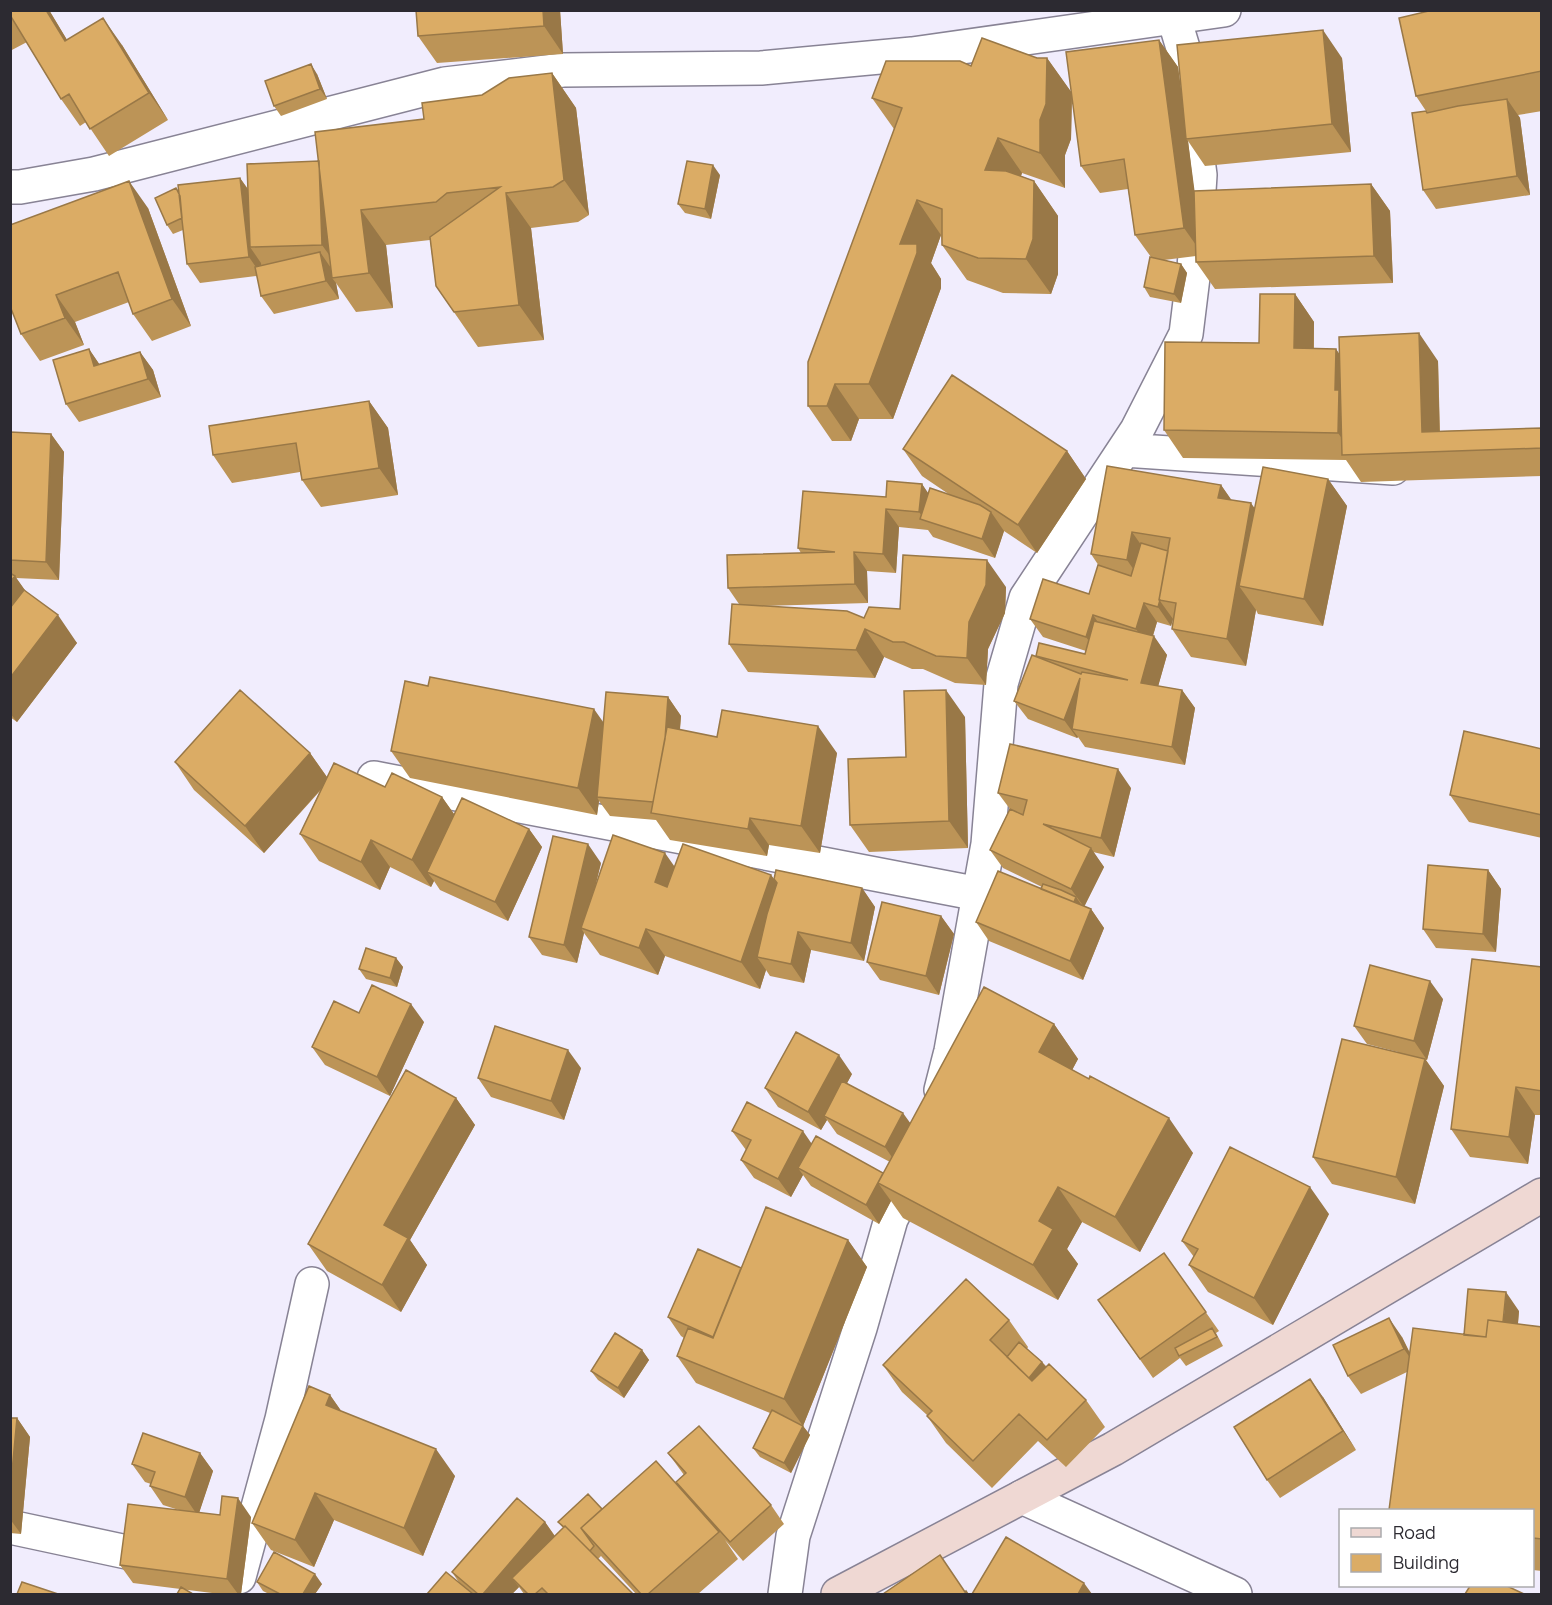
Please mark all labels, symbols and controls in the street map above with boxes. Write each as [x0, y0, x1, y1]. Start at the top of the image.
legend [1339, 1509, 1534, 1587]
text: Road [1393, 1520, 1436, 1544]
text: Building [1393, 1550, 1459, 1574]

